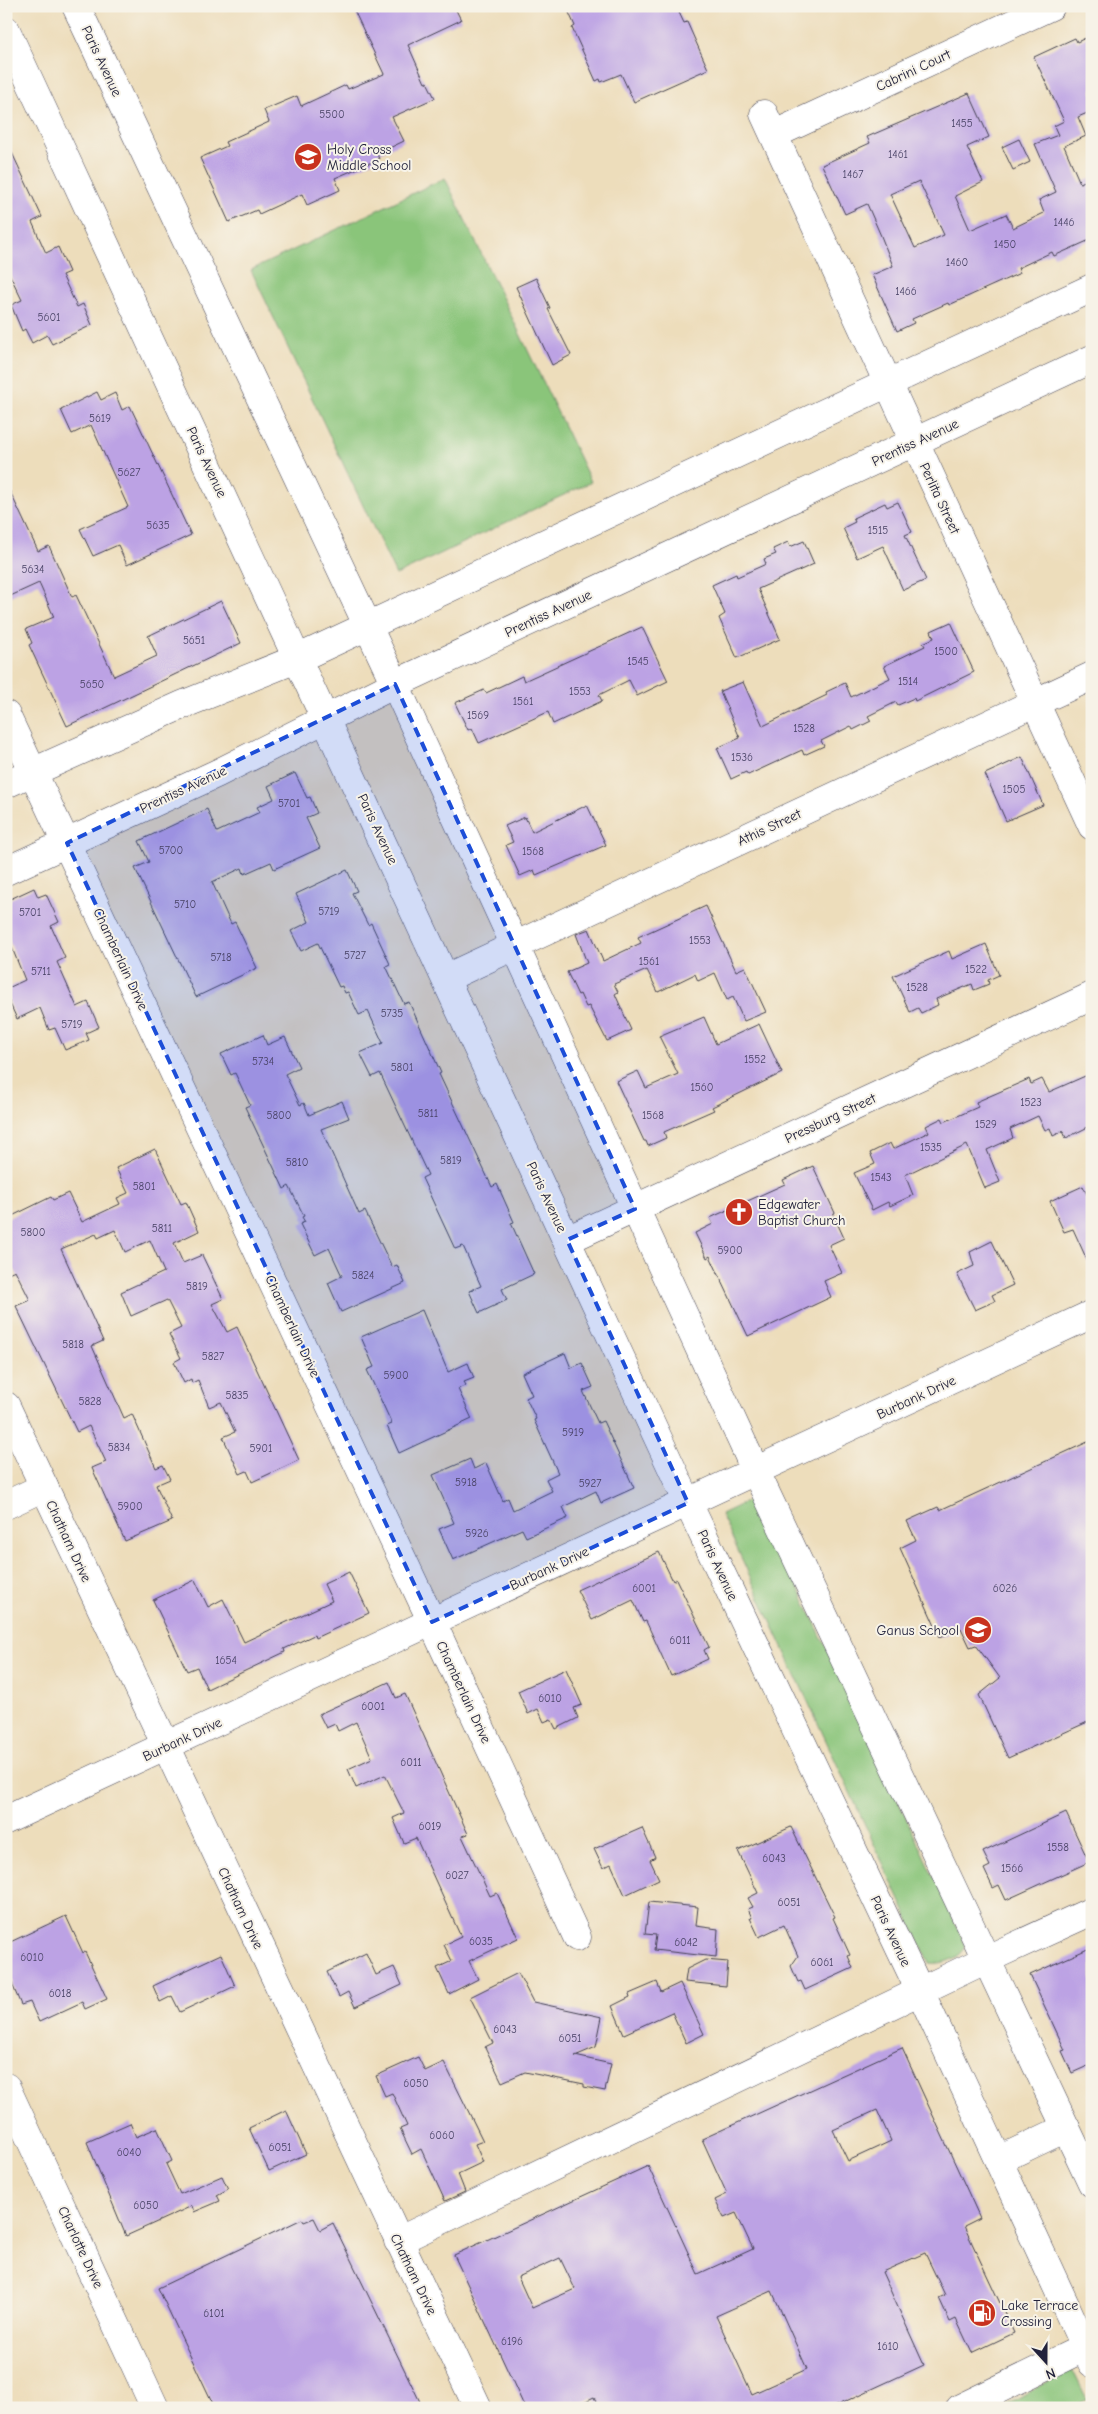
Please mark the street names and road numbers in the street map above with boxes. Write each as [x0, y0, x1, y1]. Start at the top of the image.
street label: Paris Avenue [78, 23, 125, 99]
street label: Cabrini Court [873, 45, 954, 95]
street label: Prentiss Avenue [869, 415, 961, 470]
street label: Paris Avenue [183, 424, 230, 500]
street label: Perlita Street [916, 460, 964, 537]
street label: Prentiss Avenue [502, 586, 594, 641]
street label: Prentiss Avenue [137, 762, 229, 817]
street label: Paris Avenue [354, 791, 401, 867]
street label: Athis Street [735, 805, 805, 850]
street label: Chamberlain Drive [89, 905, 152, 1013]
street label: Pressburg Street [782, 1089, 879, 1147]
street label: Paris Avenue [523, 1159, 570, 1235]
street label: Chamberlain Drive [261, 1272, 324, 1380]
street label: Burbank Drive [874, 1372, 959, 1423]
street label: Chatham Drive [42, 1498, 95, 1585]
street label: Paris Avenue [694, 1527, 741, 1603]
street label: Burbank Drive [507, 1543, 592, 1594]
street label: Chamberlain Drive [432, 1638, 495, 1746]
street label: Burbank Drive [140, 1714, 225, 1765]
street label: Chatham Drive [214, 1865, 267, 1952]
street label: Paris Avenue [867, 1893, 914, 1969]
street label: Charlotte Drive [54, 2203, 107, 2291]
street label: Chatham Drive [387, 2231, 441, 2318]

